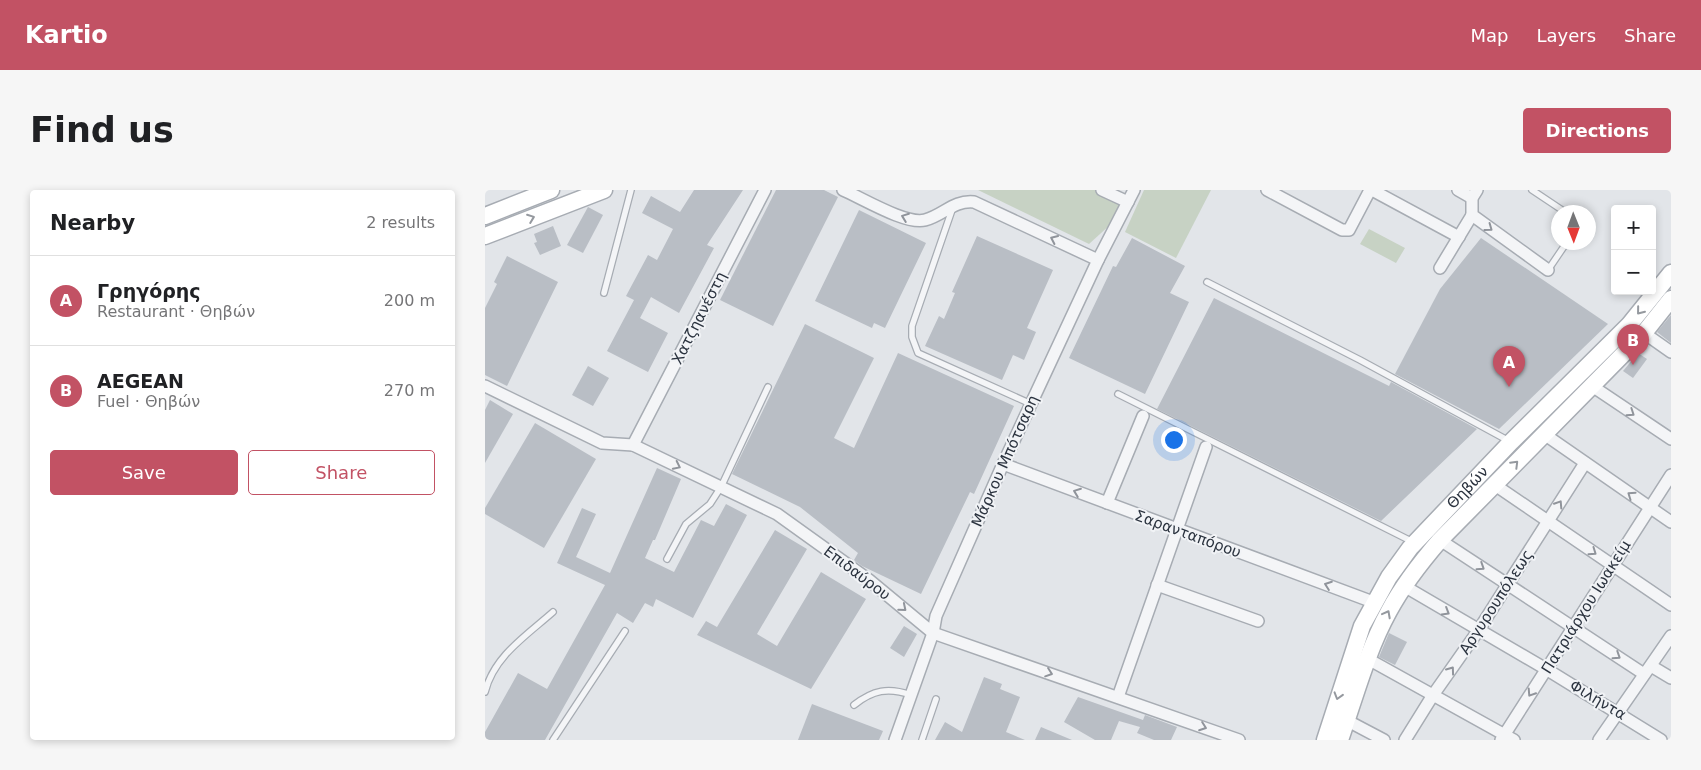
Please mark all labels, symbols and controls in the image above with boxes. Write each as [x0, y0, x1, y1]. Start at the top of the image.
text: Kartio [25, 21, 108, 49]
text: Map [1470, 25, 1508, 46]
text: Layers [1536, 25, 1596, 46]
text: Share [1624, 25, 1676, 46]
button: Directions [1523, 108, 1671, 153]
text: Find us [30, 110, 174, 150]
north arrow [1551, 205, 1596, 250]
map controls [1611, 205, 1656, 295]
button: + [1611, 205, 1656, 250]
text: Nearby [50, 211, 135, 235]
text: 2 results [366, 213, 435, 232]
one-way arrow [901, 213, 910, 223]
one-way arrow [526, 214, 534, 224]
one-way arrow [1483, 222, 1493, 231]
one-way arrow [1050, 235, 1059, 245]
button: − [1611, 250, 1656, 295]
street label: Χατζηανέστη [668, 269, 730, 367]
text: Γρηγόρης [97, 280, 201, 302]
text: A [60, 291, 72, 310]
text: 200 m [384, 291, 435, 310]
text: Restaurant · Θηβών [97, 302, 255, 321]
one-way arrow [1637, 305, 1646, 314]
pin: B [1617, 324, 1649, 365]
pin: A [1493, 346, 1525, 387]
text: AEGEAN [97, 370, 184, 392]
text: B [60, 381, 72, 400]
text: 270 m [384, 381, 435, 400]
text: Fuel · Θηβών [97, 392, 200, 411]
street label: Μάρκου Μπότσαρη [968, 392, 1042, 530]
one-way arrow [1626, 407, 1635, 416]
your location [1161, 427, 1187, 453]
button: Save [50, 450, 238, 495]
button: Share [248, 450, 435, 495]
one-way arrow [672, 460, 681, 470]
one-way arrow [1509, 461, 1518, 470]
street label: Θηβών [1443, 463, 1492, 513]
one-way arrow [1073, 488, 1082, 498]
one-way arrow [1627, 492, 1637, 501]
one-way arrow [1552, 501, 1562, 510]
street label: Σαρανταπόρου [1132, 506, 1244, 562]
street label: Πατριάρχου Ιωακείμ [1538, 537, 1635, 677]
street label: Επιδαύρου [820, 542, 894, 604]
street label: Αργυρουπόλεως [1455, 546, 1537, 658]
one-way arrow [1587, 546, 1596, 555]
one-way arrow [1476, 560, 1485, 570]
one-way arrow [1324, 581, 1332, 591]
one-way arrow [897, 602, 906, 611]
one-way arrow [1440, 605, 1449, 615]
one-way arrow [1381, 611, 1391, 620]
one-way arrow [1611, 650, 1621, 659]
one-way arrow [1445, 666, 1454, 676]
one-way arrow [1045, 667, 1053, 677]
street label: Φιλήντα [1567, 676, 1630, 724]
one-way arrow [1528, 687, 1538, 696]
one-way arrow [1334, 692, 1344, 700]
one-way arrow [1198, 721, 1206, 731]

